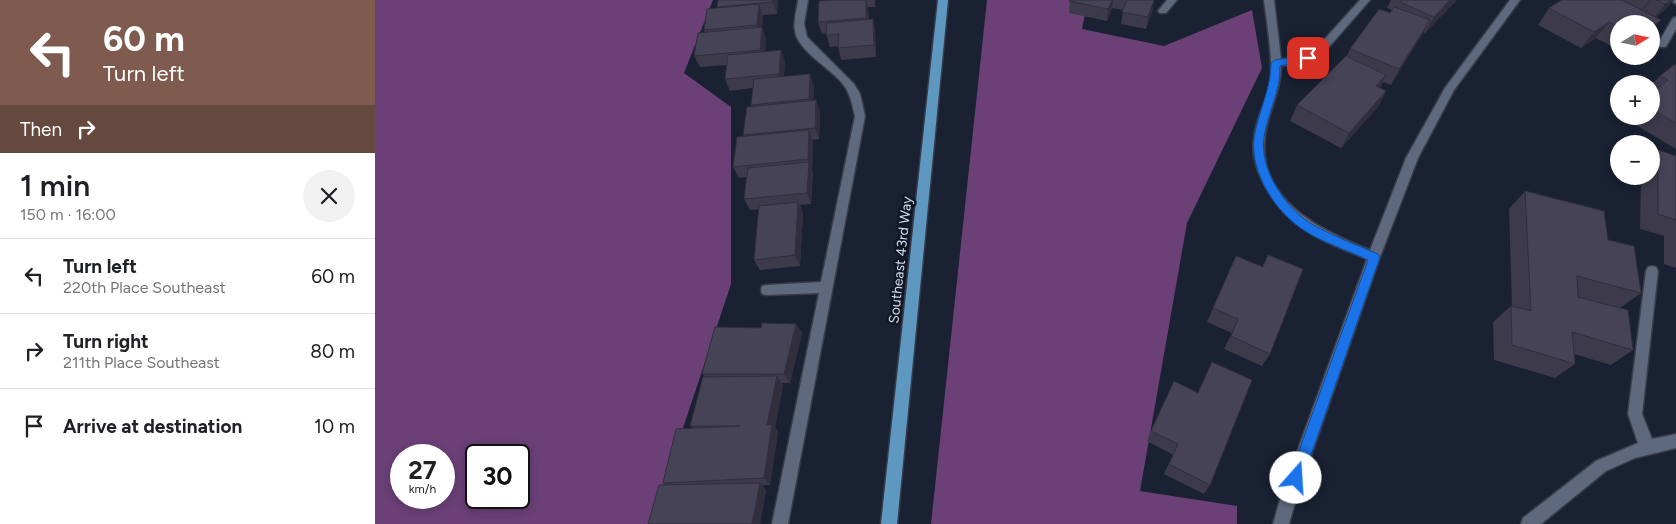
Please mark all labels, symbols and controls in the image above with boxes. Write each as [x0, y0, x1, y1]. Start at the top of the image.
north arrow [1610, 15, 1660, 65]
map controls [1610, 15, 1660, 185]
text: 60 m [103, 18, 185, 60]
icon: left [20, 20, 85, 85]
pin [1287, 37, 1329, 79]
icon: arrive [1294, 44, 1322, 72]
text: Turn left [103, 60, 185, 87]
button: + [1610, 75, 1660, 125]
icon: right [72, 115, 100, 143]
text: Then [20, 118, 62, 141]
button: − [1610, 135, 1660, 185]
text: 1 min [20, 167, 90, 204]
button: close [303, 170, 355, 222]
street label: Southeast 43rd Way [885, 195, 916, 324]
text: 150 m · 16:00 [20, 205, 116, 224]
text: Turn left [63, 255, 137, 278]
icon: left [20, 262, 48, 290]
text: 60 m [311, 265, 355, 288]
text: 220th Place Southeast [63, 278, 226, 297]
text: Turn right [63, 330, 149, 353]
icon: right [20, 337, 48, 365]
text: 80 m [310, 340, 355, 363]
text: 211th Place Southeast [63, 353, 220, 372]
icon: arrive [20, 412, 48, 440]
text: Arrive at destination [63, 415, 242, 438]
text: 10 m [314, 415, 355, 438]
speed limit sign: 30 [465, 444, 530, 509]
position arrow [1269, 451, 1321, 503]
text: 27 [408, 455, 437, 485]
text: km/h [409, 482, 436, 496]

